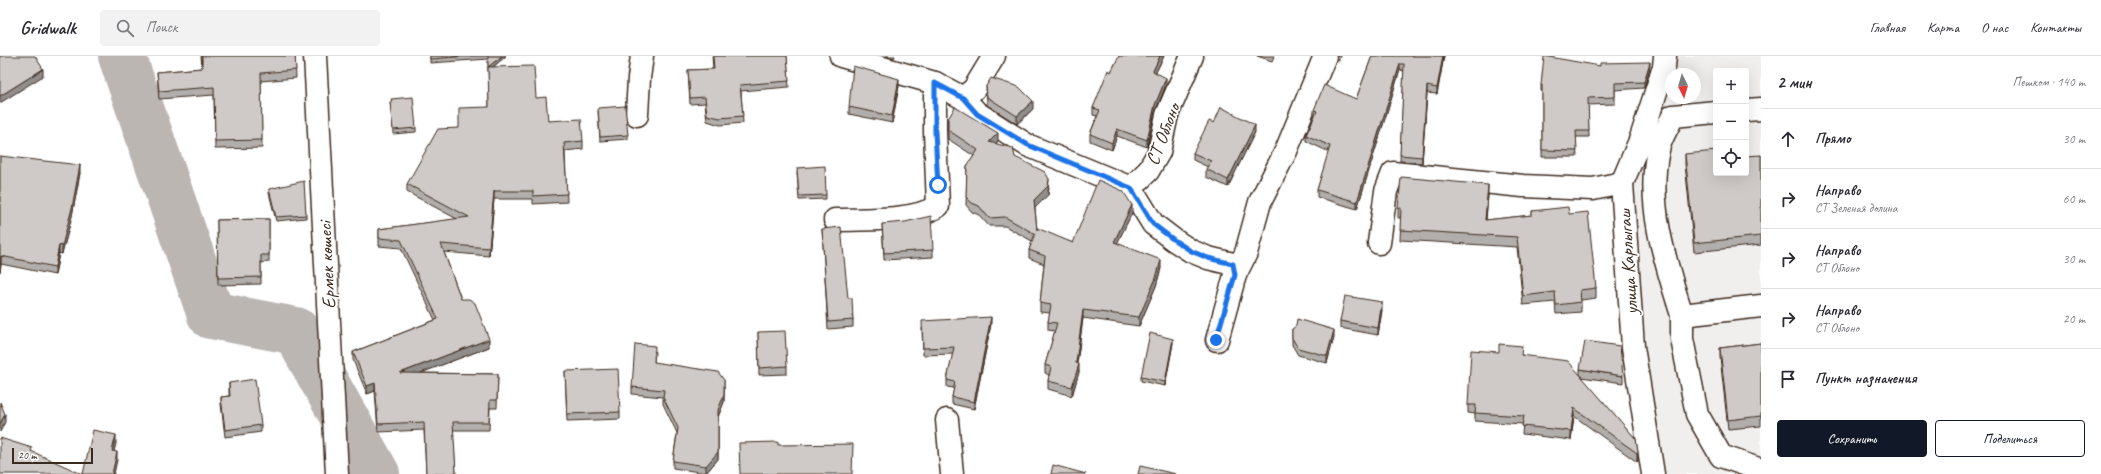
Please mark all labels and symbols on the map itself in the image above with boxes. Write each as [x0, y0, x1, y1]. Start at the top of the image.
north arrow [1665, 68, 1701, 104]
street label: СТ Облоно [1140, 98, 1187, 169]
route start [929, 176, 947, 194]
street label: улица Карлыгаш [1612, 207, 1644, 317]
street label: Ермек көшесі [313, 218, 341, 309]
route end [1207, 331, 1225, 349]
scale bar [12, 446, 93, 465]

